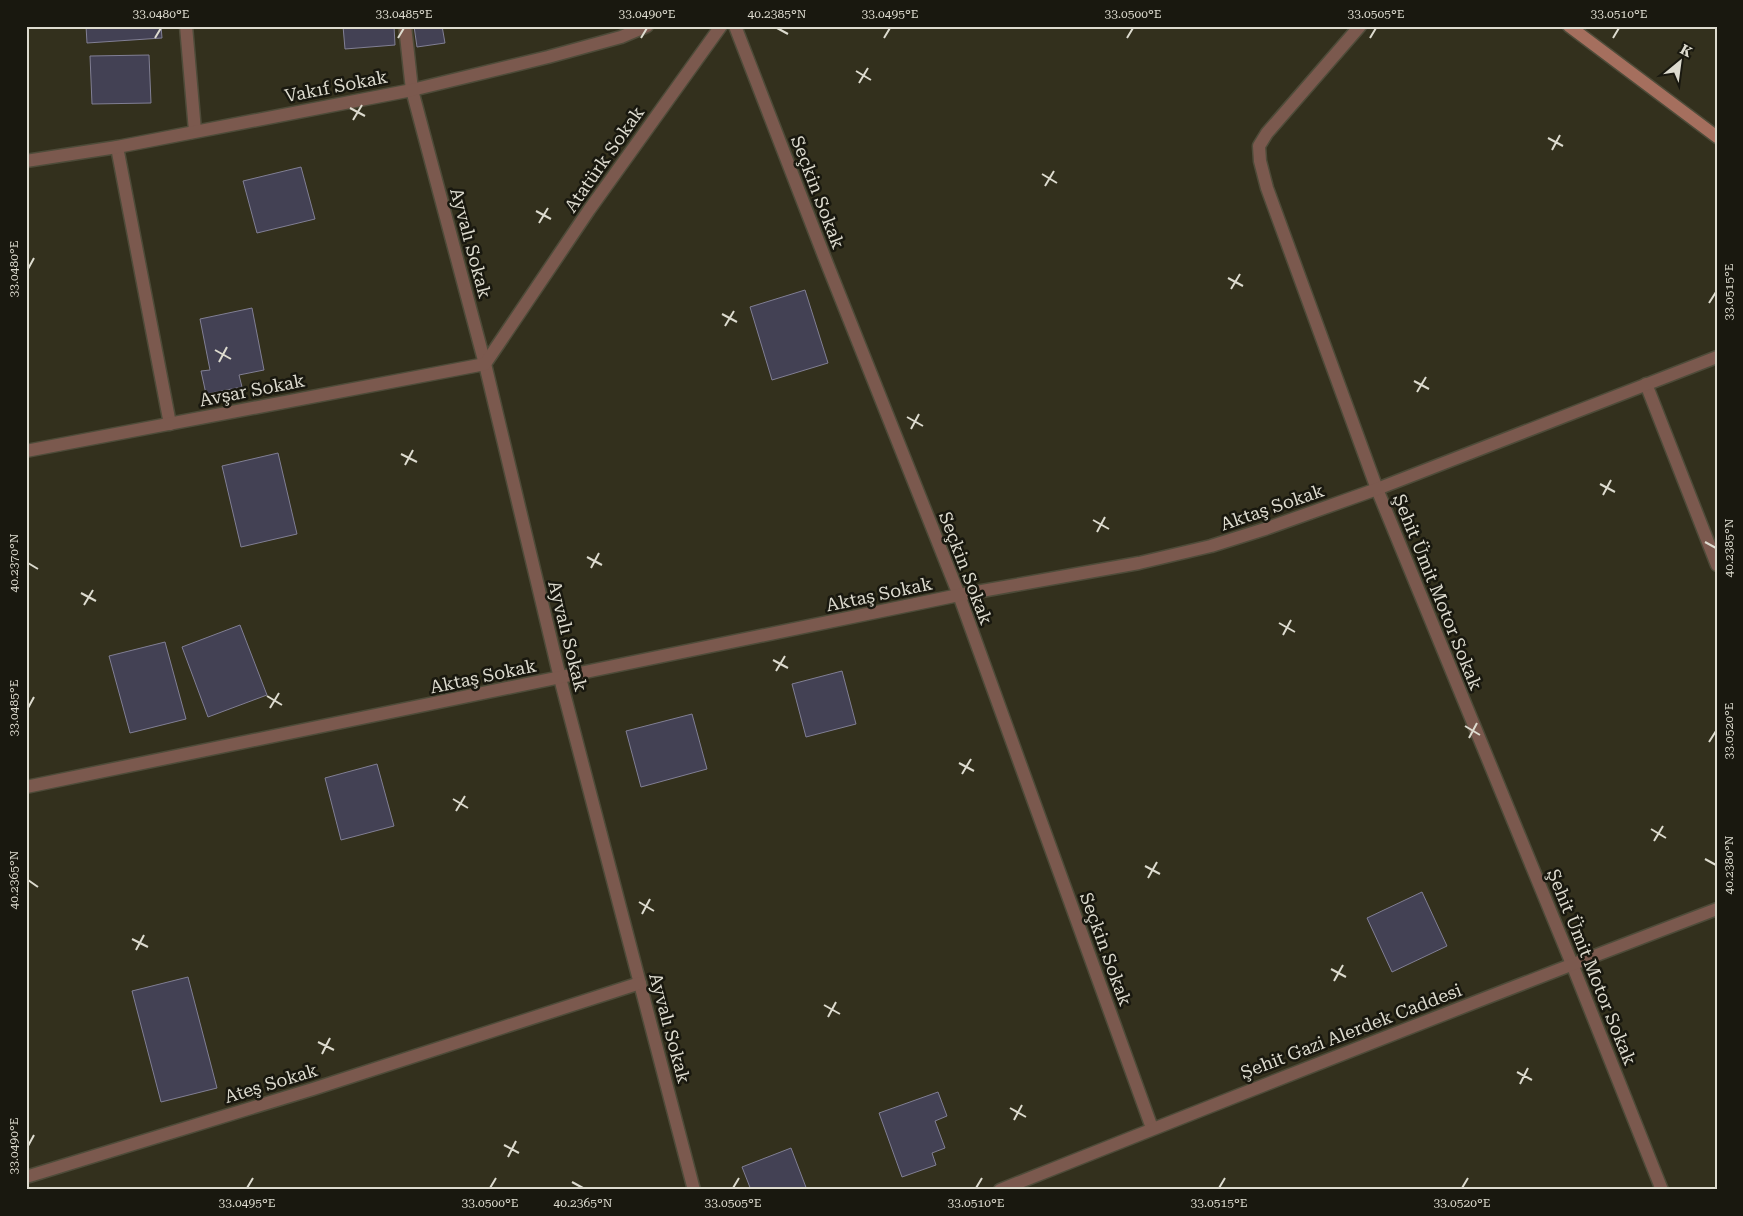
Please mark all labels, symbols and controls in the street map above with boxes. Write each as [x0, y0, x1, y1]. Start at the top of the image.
text: 33.0480°E [133, 7, 189, 21]
text: 33.0485°E [376, 7, 432, 21]
text: 33.0490°E [619, 7, 675, 21]
text: 40.2385°N [748, 7, 807, 21]
text: 33.0495°E [862, 7, 918, 21]
text: 33.0500°E [1105, 7, 1161, 21]
text: 33.0505°E [1348, 7, 1404, 21]
text: 33.0510°E [1591, 7, 1647, 21]
north arrow [1656, 38, 1706, 88]
text: K [1678, 41, 1695, 60]
street label: Vakıf Sokak [283, 66, 389, 106]
street label: Atatürk Sokak [560, 102, 648, 216]
street label: Seçkin Sokak [787, 133, 849, 251]
street label: Ayvalı Sokak [446, 186, 496, 300]
text: 33.0480°E [7, 241, 21, 297]
text: 33.0515°E [1722, 264, 1736, 320]
street label: Avşar Sokak [198, 369, 306, 411]
street label: Aktaş Sokak [1217, 479, 1327, 535]
street label: Şehit Ümit Motor Sokak [1389, 491, 1487, 693]
street label: Seçkin Sokak [935, 509, 997, 627]
text: 40.2385°N [1722, 518, 1736, 577]
text: 40.2370°N [7, 533, 21, 592]
street label: Aktaş Sokak [824, 572, 934, 616]
street label: Ayvalı Sokak [544, 578, 592, 694]
street label: Aktaş Sokak [428, 654, 538, 698]
text: 33.0485°E [7, 680, 21, 736]
text: 33.0520°E [1722, 703, 1736, 759]
text: 40.2380°N [1722, 835, 1736, 894]
text: 40.2365°N [7, 850, 21, 909]
street label: Şehit Ümit Motor Sokak [1543, 866, 1641, 1068]
street label: Seçkin Sokak [1076, 889, 1136, 1009]
street label: Ayvalı Sokak [645, 971, 695, 1085]
street label: Şehit Gazi Alerdek Caddesi [1238, 979, 1465, 1083]
street label: Ateş Sokak [222, 1059, 320, 1107]
text: 33.0490°E [7, 1118, 21, 1174]
text: 33.0495°E [219, 1196, 275, 1210]
text: 33.0500°E [462, 1196, 518, 1210]
text: 40.2365°N [554, 1196, 613, 1210]
text: 33.0505°E [705, 1196, 761, 1210]
text: 33.0510°E [948, 1196, 1004, 1210]
text: 33.0515°E [1191, 1196, 1247, 1210]
text: 33.0520°E [1434, 1196, 1490, 1210]

